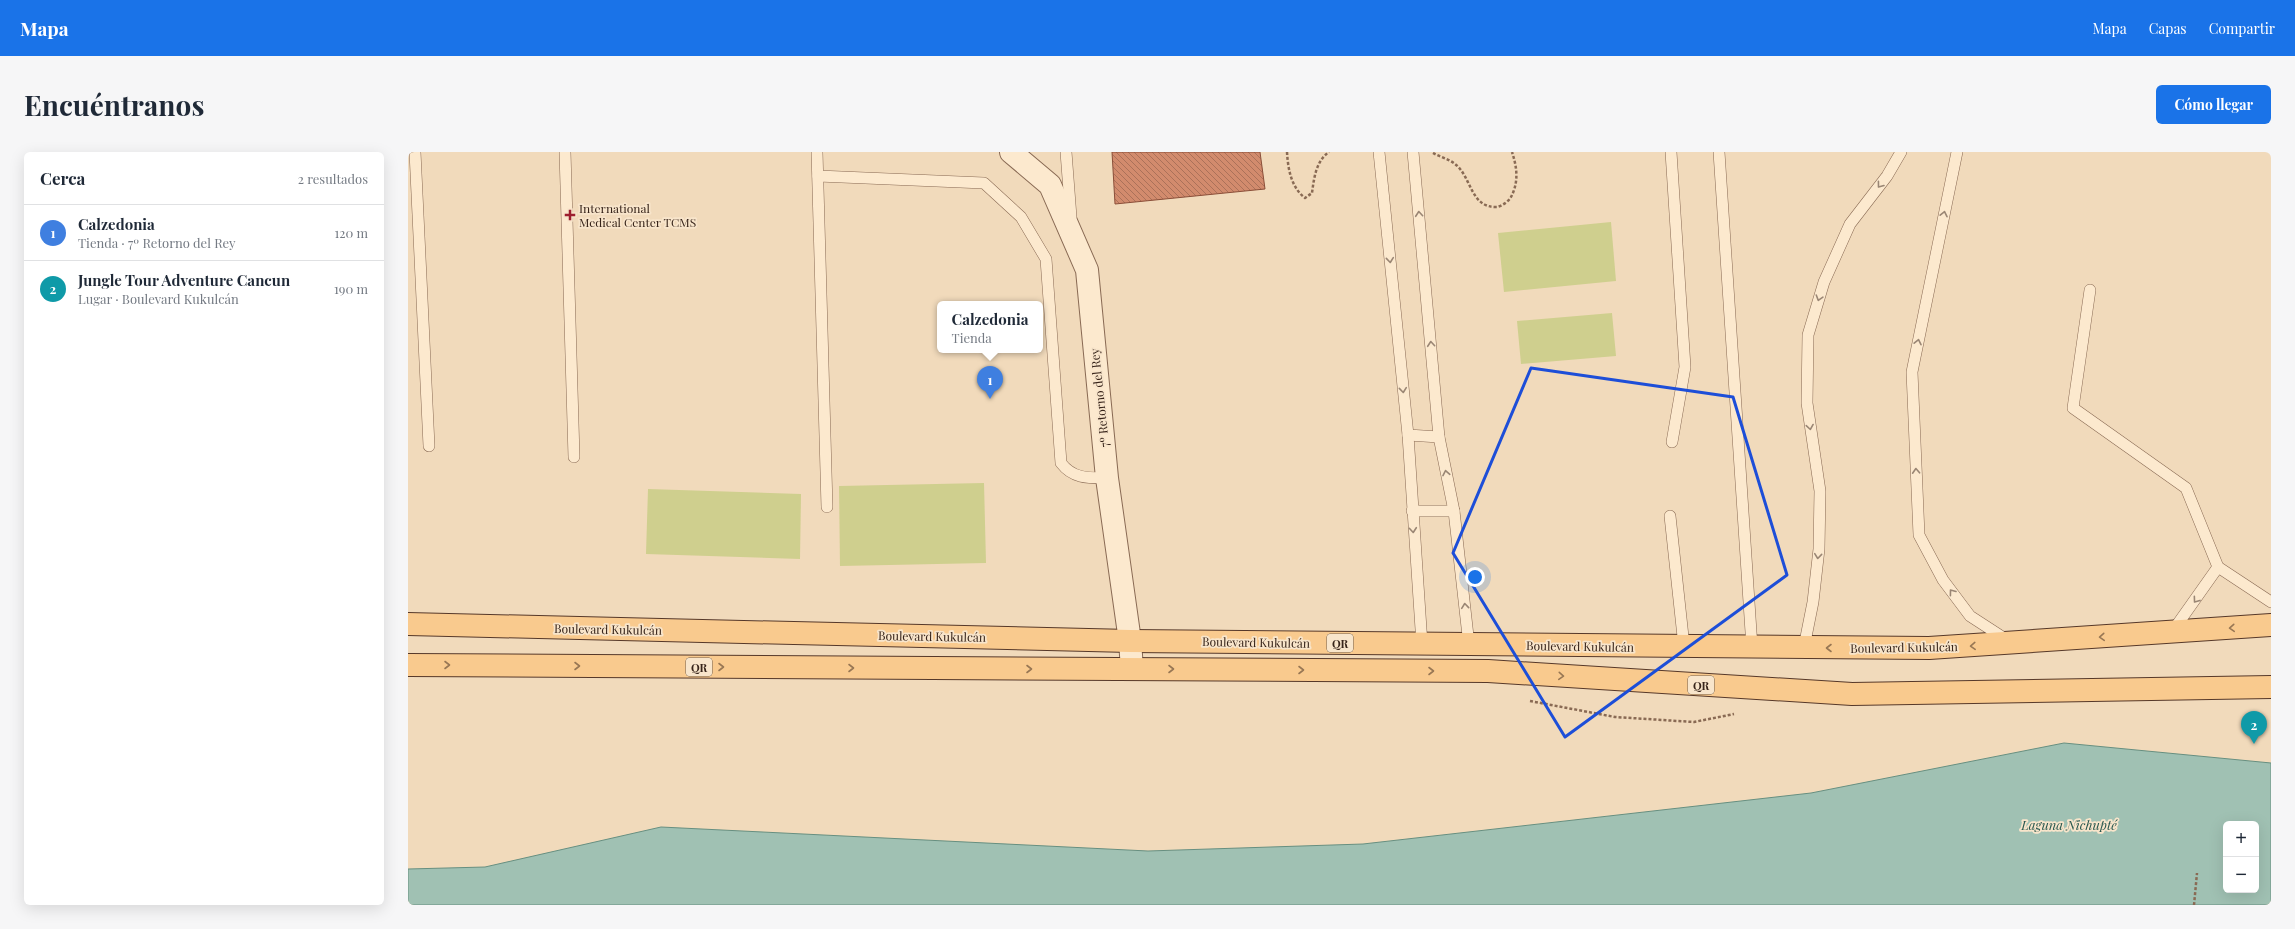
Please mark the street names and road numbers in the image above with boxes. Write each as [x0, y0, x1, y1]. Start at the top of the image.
street label: 7º Retorno del Rey [1086, 348, 1112, 448]
street label: Boulevard Kukulcán [554, 620, 662, 638]
street label: Boulevard Kukulcán [878, 627, 986, 645]
street label: Boulevard Kukulcán [1202, 633, 1310, 651]
road number: QR [1327, 634, 1353, 652]
street label: Boulevard Kukulcán [1526, 637, 1634, 655]
street label: Boulevard Kukulcán [1850, 638, 1958, 656]
road number: QR [686, 658, 712, 676]
road number: QR [1688, 676, 1714, 694]

